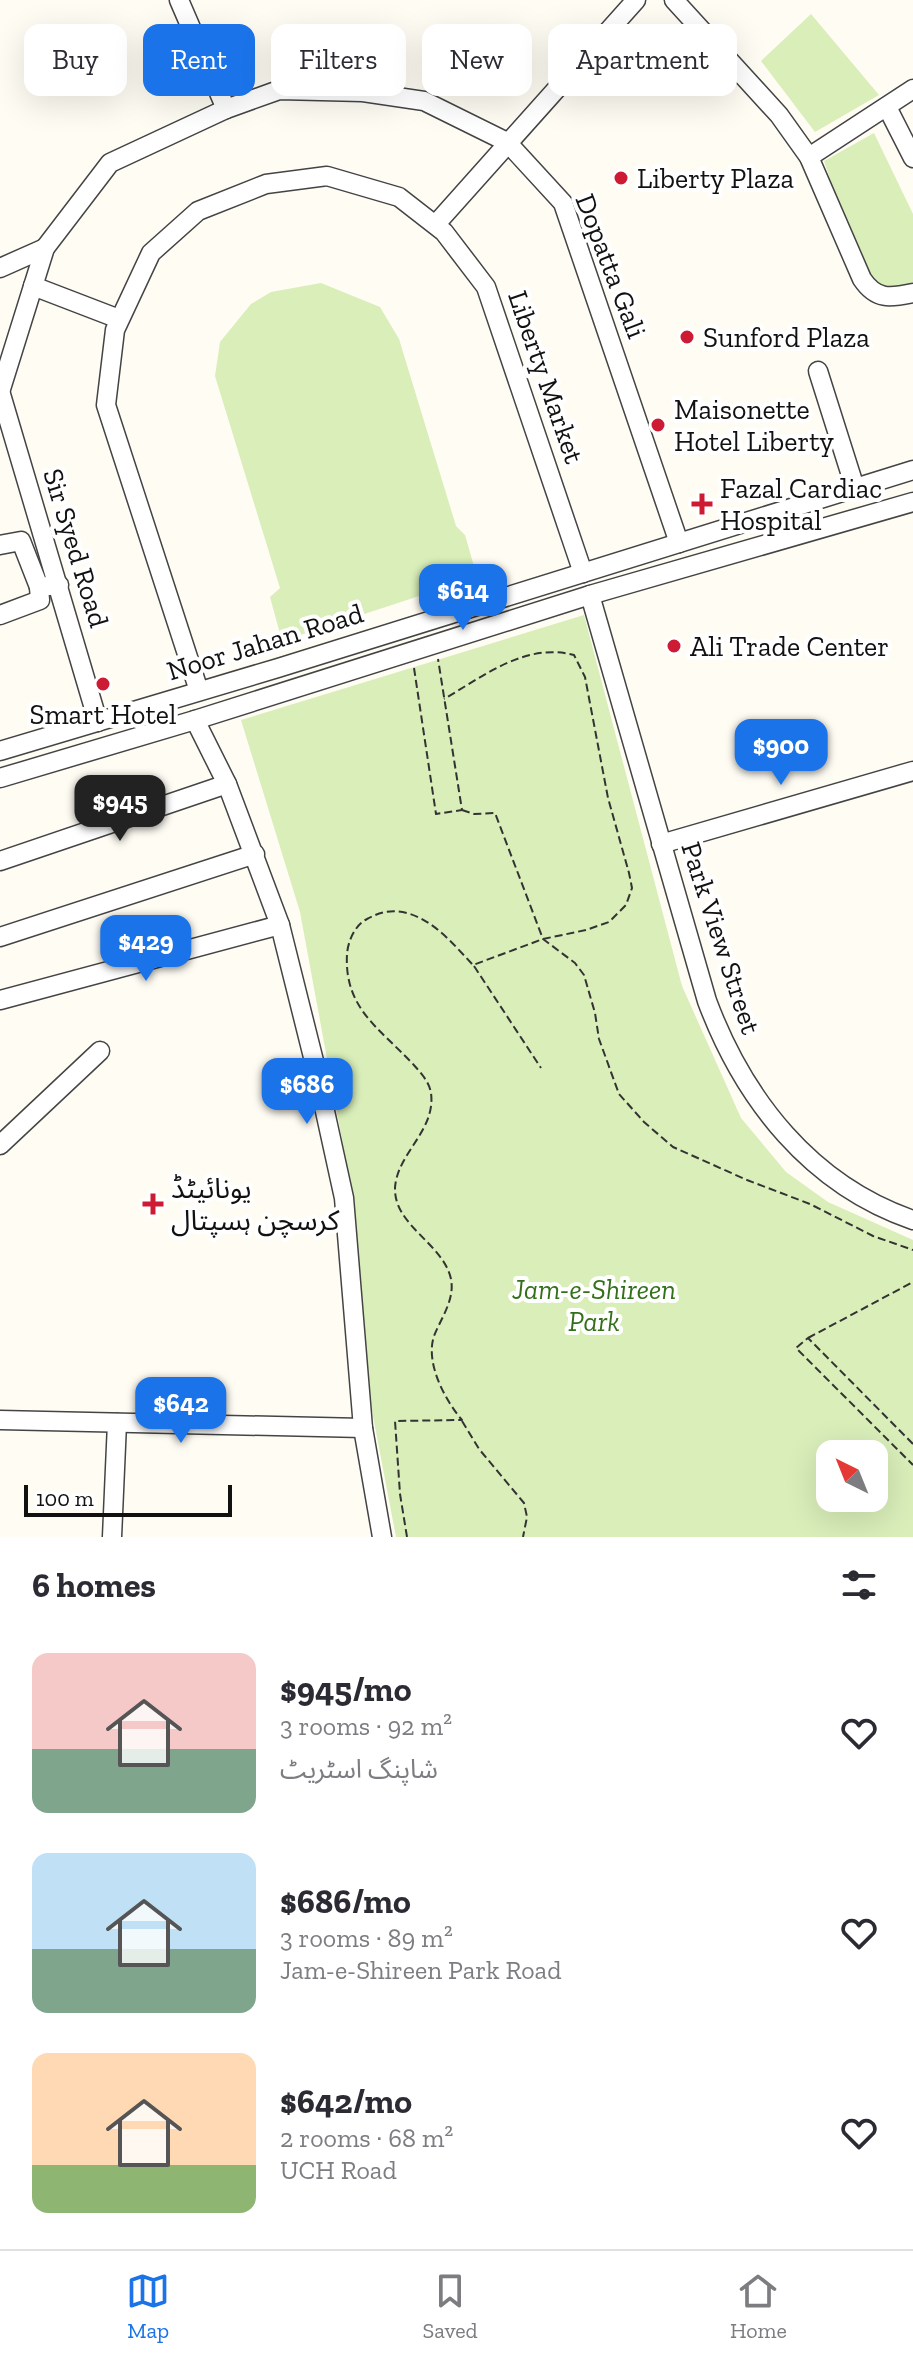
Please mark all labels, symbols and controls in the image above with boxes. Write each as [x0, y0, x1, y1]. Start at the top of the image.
chip: Buy [24, 24, 127, 96]
chip: Rent [143, 24, 255, 96]
chip: Filters [271, 24, 406, 96]
chip: New [422, 24, 532, 96]
chip: Apartment [548, 24, 737, 96]
place label: Liberty Plaza [637, 162, 794, 195]
marker: Liberty Plaza [612, 169, 630, 187]
street label: Dopatta Gali [568, 189, 654, 343]
street label: Liberty Market [501, 286, 591, 468]
place label: Sunford Plaza [703, 321, 870, 354]
marker: Sunford Plaza [678, 328, 696, 346]
place label: Maisonette Hotel Liberty [674, 393, 835, 458]
marker: Maisonette Hotel Liberty [649, 416, 667, 434]
street label: Sir Syed Road [36, 465, 116, 631]
place label: Fazal Cardiac Hospital [720, 472, 882, 537]
marker: Fazal Cardiac Hospital [691, 493, 713, 515]
pin: $614 [416, 564, 510, 632]
text: $614 [437, 574, 489, 606]
street label: Noor Jahan Road [163, 597, 367, 687]
place label: Ali Trade Center [690, 630, 889, 663]
marker: Ali Trade Center [665, 637, 683, 655]
marker: Smart Hotel [94, 675, 112, 693]
place label: Smart Hotel [30, 698, 176, 731]
pin: $900 [734, 719, 828, 787]
text: $900 [753, 729, 809, 761]
pin: $945 [73, 775, 167, 843]
text: $945 [92, 785, 148, 817]
street label: Park View Street [674, 838, 768, 1039]
pin: $429 [99, 915, 193, 983]
text: $429 [118, 925, 174, 957]
pin: $686 [260, 1058, 354, 1126]
text: $686 [280, 1068, 334, 1100]
place label: یونائیٹڈ کرسچن ہسپتال [171, 1172, 340, 1238]
marker: یونائیٹڈ کرسچن ہسپتال [142, 1193, 164, 1215]
park label: Jam-e-Shireen Park [511, 1273, 676, 1338]
pin: $642 [134, 1377, 228, 1445]
text: $642 [153, 1387, 209, 1419]
north arrow [816, 1440, 888, 1512]
map controls [816, 1440, 888, 1512]
scale bar [24, 1481, 232, 1517]
text: 100 m [36, 1485, 94, 1512]
icon: filters [837, 1563, 881, 1607]
text: 6 homes [32, 1565, 156, 1606]
text: $945/mo [280, 1669, 411, 1710]
icon: home [96, 1685, 192, 1781]
text: 3 rooms · 92 m² [280, 1710, 452, 1742]
icon: heart [837, 1711, 881, 1755]
text: شاپنگ اسٹریٹ [280, 1753, 438, 1785]
text: $686/mo [280, 1881, 411, 1922]
icon: home [96, 1885, 192, 1981]
icon: heart [837, 1911, 881, 1955]
text: 3 rooms · 89 m² [280, 1922, 453, 1954]
text: Jam-e-Shireen Park Road [280, 1954, 561, 1986]
text: $642/mo [280, 2081, 412, 2122]
icon: home [96, 2085, 192, 2181]
icon: heart [837, 2111, 881, 2155]
text: 2 rooms · 68 m² [280, 2122, 453, 2154]
text: UCH Road [280, 2154, 397, 2186]
tab: Map [126, 2269, 170, 2344]
tab: Saved [423, 2269, 478, 2344]
tab: Home [730, 2269, 787, 2344]

